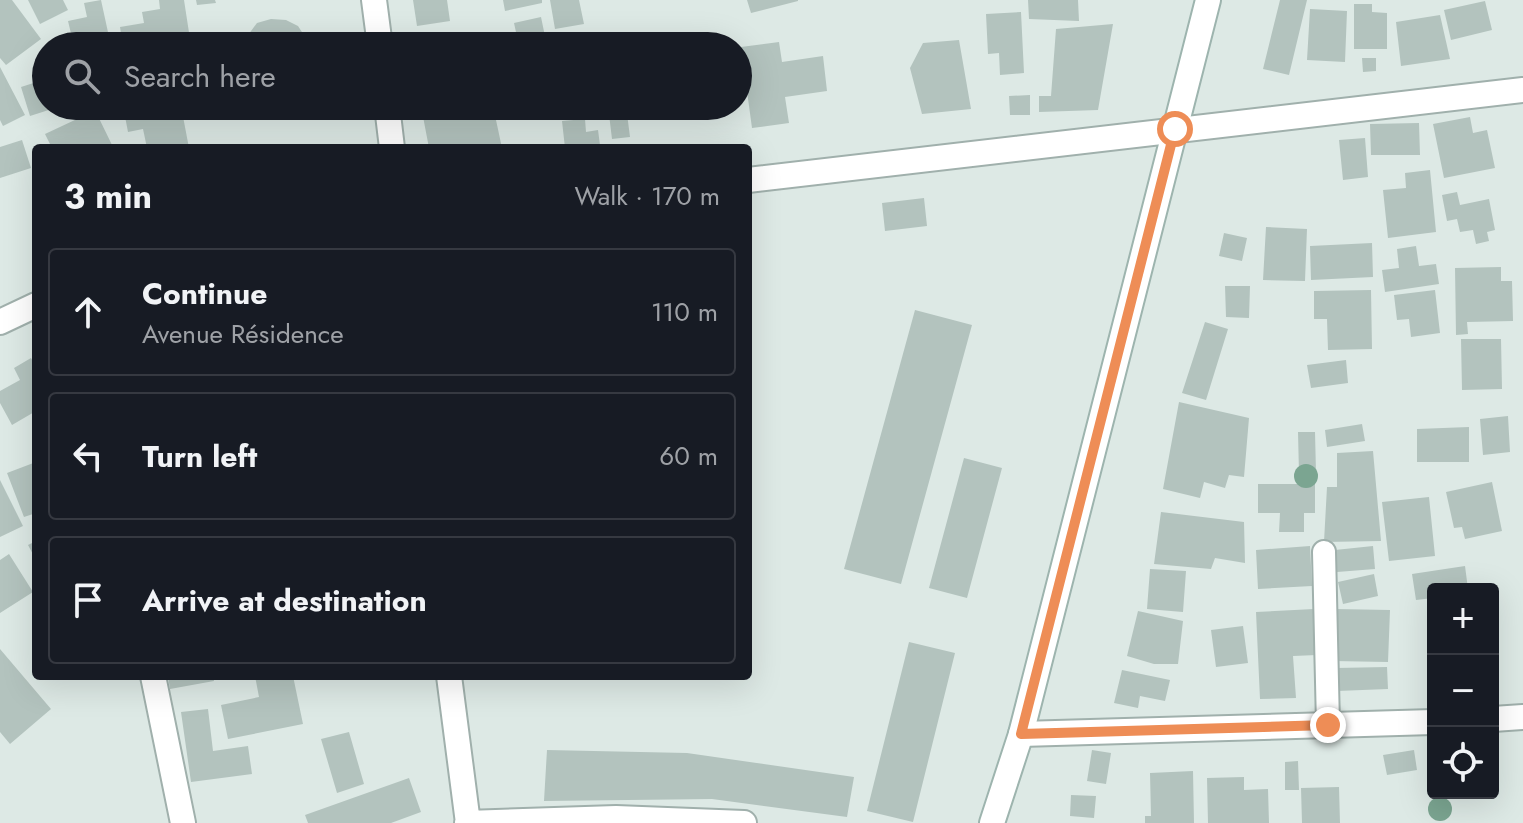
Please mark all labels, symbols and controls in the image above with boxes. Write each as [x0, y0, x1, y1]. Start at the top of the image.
search box [32, 32, 752, 120]
icon: search [60, 54, 104, 98]
text: Search here [124, 55, 276, 98]
route start [1157, 111, 1193, 147]
text: 3 min [64, 172, 152, 221]
text: Walk · 170 m [575, 177, 720, 215]
text: Continue [142, 272, 268, 315]
icon: ahead [66, 290, 110, 334]
text: 110 m [651, 293, 718, 331]
text: Avenue Résidence [142, 315, 344, 353]
icon: left [66, 434, 110, 478]
text: Turn left [142, 435, 257, 478]
text: 60 m [659, 437, 718, 475]
icon: arrive [66, 578, 110, 622]
text: Arrive at destination [142, 579, 427, 622]
map controls [1427, 583, 1499, 799]
button: + [1427, 583, 1499, 655]
button: − [1427, 655, 1499, 727]
route end [1310, 707, 1346, 743]
button: locate [1427, 727, 1499, 799]

